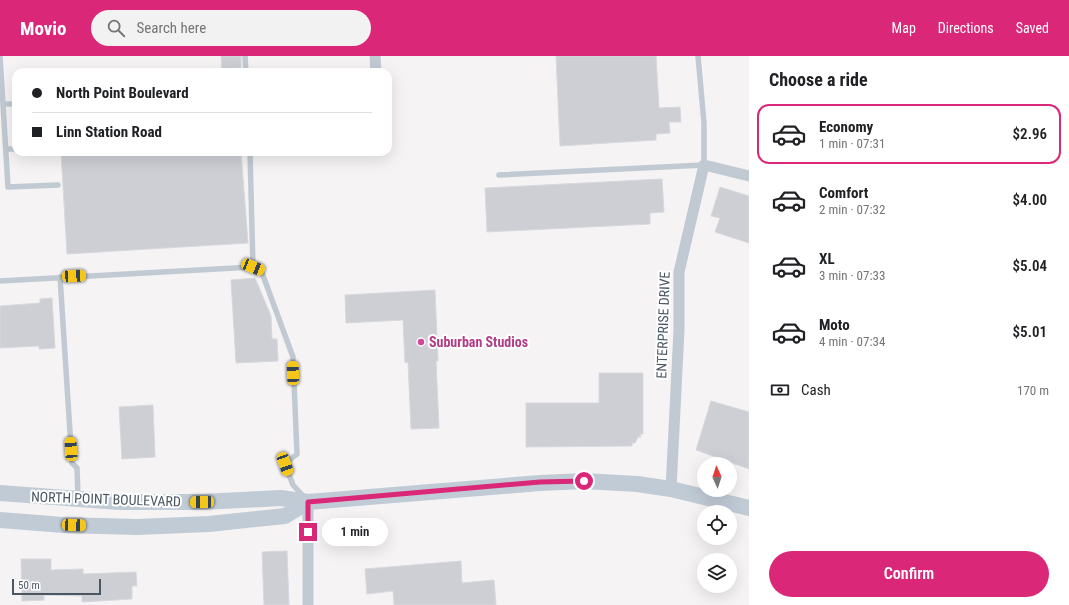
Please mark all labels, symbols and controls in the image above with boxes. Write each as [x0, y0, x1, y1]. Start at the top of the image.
search box [91, 10, 371, 46]
text: Movio [20, 17, 67, 40]
icon: search [105, 17, 127, 39]
text: Search here [137, 19, 206, 37]
text: Map [892, 20, 916, 36]
text: Directions [938, 20, 994, 36]
text: Saved [1016, 20, 1049, 36]
text: Choose a ride [769, 69, 868, 90]
text: North Point Boulevard [56, 84, 189, 102]
icon: car [771, 116, 807, 152]
text: Economy [819, 118, 873, 136]
text: Linn Station Road [56, 123, 162, 141]
text: $2.96 [1013, 125, 1047, 143]
text: 1 min · 07:31 [819, 136, 885, 151]
icon: car [771, 182, 807, 218]
text: Comfort [819, 184, 868, 202]
text: $4.00 [1013, 191, 1047, 209]
text: 2 min · 07:32 [819, 202, 885, 217]
icon: car [771, 248, 807, 284]
text: XL [819, 250, 835, 268]
car [240, 257, 266, 277]
text: $5.04 [1013, 257, 1047, 275]
text: 3 min · 07:33 [819, 268, 885, 283]
car [62, 269, 86, 283]
street label: ENTERPRISE DRIVE [653, 271, 673, 379]
icon: car [771, 314, 807, 350]
text: Moto [819, 316, 850, 334]
text: $5.01 [1013, 323, 1047, 341]
place label: Suburban Studios [429, 334, 528, 350]
text: 4 min · 07:34 [819, 334, 885, 349]
marker: Suburban Studios [416, 337, 426, 347]
car [287, 361, 299, 385]
icon: cash [769, 379, 791, 401]
text: Cash [801, 381, 831, 399]
text: 170 m [1017, 383, 1049, 398]
car [64, 437, 78, 461]
car [275, 451, 295, 477]
north arrow [697, 457, 737, 497]
map controls [697, 457, 737, 593]
route start [575, 472, 593, 490]
street label: NORTH POINT BOULEVARD [31, 488, 181, 510]
car [190, 496, 214, 508]
button: locate [697, 505, 737, 545]
callout: 1 min [322, 518, 388, 546]
car [62, 519, 86, 531]
route end [299, 523, 317, 541]
text: 1 min [341, 524, 369, 539]
button: Confirm [769, 551, 1049, 597]
button: layers [697, 553, 737, 593]
scale bar [12, 577, 101, 596]
text: 50 m [18, 579, 40, 592]

